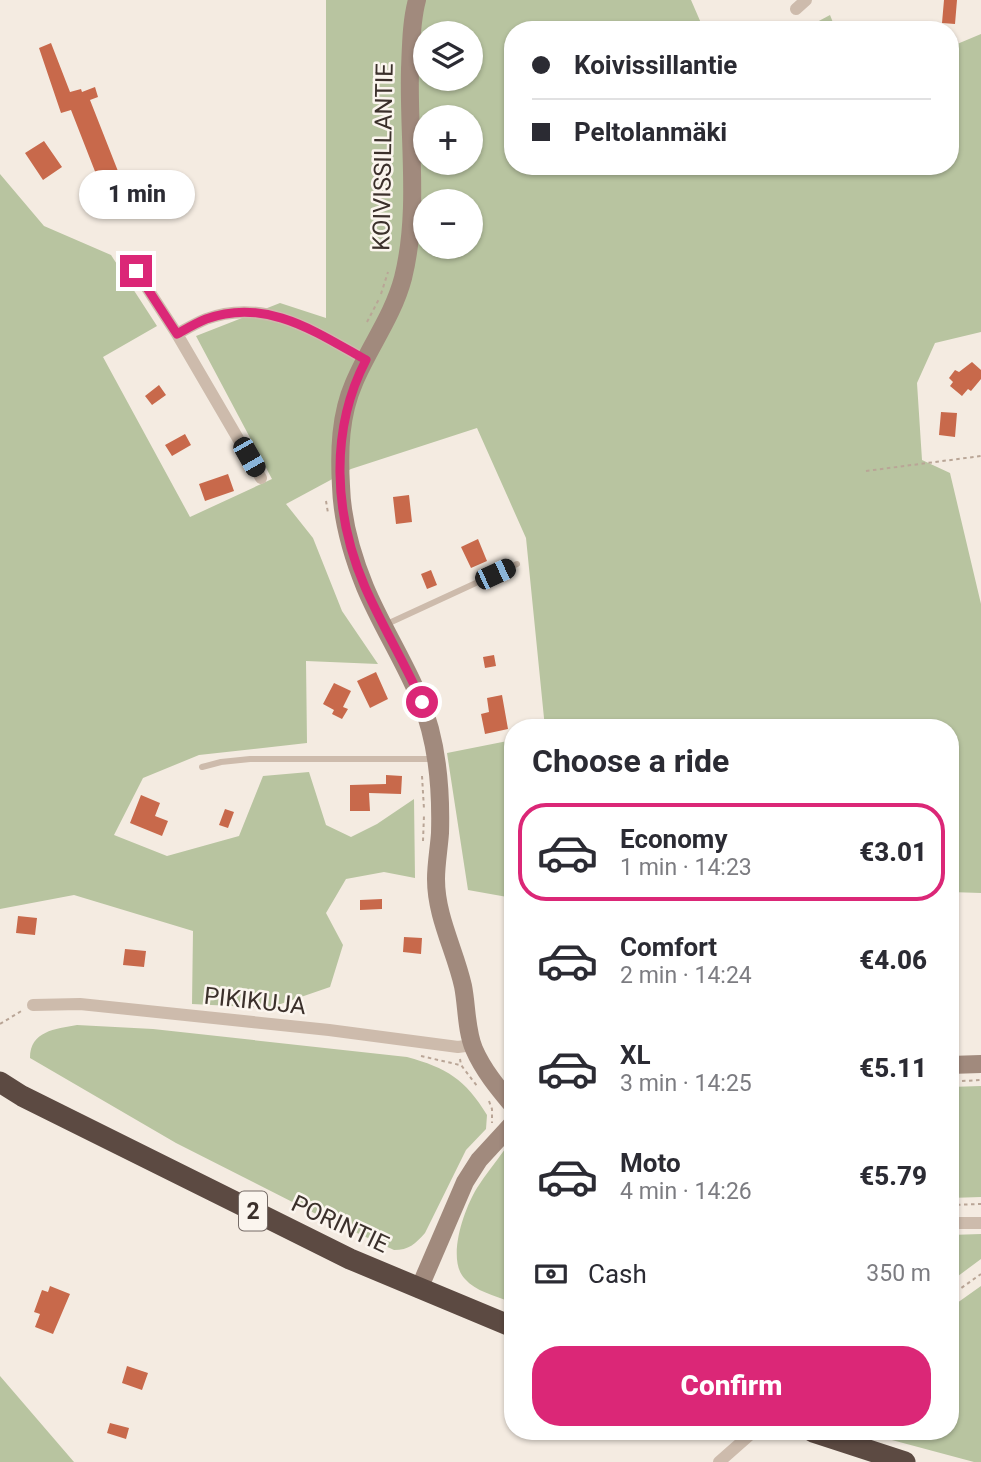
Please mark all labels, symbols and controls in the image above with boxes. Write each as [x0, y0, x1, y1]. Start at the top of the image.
map controls [413, 21, 483, 259]
button: layers [413, 21, 483, 91]
text: Koivissillantie [574, 50, 737, 80]
street label: KOIVISSILLANTIE [367, 63, 399, 251]
button: + [413, 105, 483, 175]
text: Peltolanmäki [574, 117, 727, 147]
callout: 1 min [78, 170, 194, 218]
text: 1 min [108, 181, 166, 208]
button: − [413, 189, 483, 259]
route end [120, 255, 152, 287]
car [230, 434, 269, 480]
car [472, 556, 519, 592]
route start [406, 686, 438, 718]
text: Choose a ride [532, 742, 729, 780]
icon: car [536, 821, 599, 884]
text: Economy [620, 824, 727, 854]
text: €3.01 [859, 837, 927, 867]
text: 1 min · 14:23 [620, 854, 752, 881]
icon: car [536, 929, 599, 992]
text: Comfort [620, 932, 717, 962]
text: €4.06 [859, 945, 927, 975]
text: 2 min · 14:24 [620, 962, 752, 989]
street label: PIKIKUJA [203, 982, 308, 1020]
icon: car [536, 1037, 599, 1100]
text: XL [620, 1040, 651, 1070]
text: €5.11 [859, 1053, 927, 1083]
text: 3 min · 14:25 [620, 1070, 752, 1097]
icon: car [536, 1145, 599, 1208]
text: Moto [620, 1148, 681, 1178]
text: €5.79 [859, 1161, 927, 1191]
text: 4 min · 14:26 [620, 1178, 752, 1205]
street label: PORINTIE [287, 1189, 393, 1259]
road number: 2 [239, 1192, 267, 1230]
icon: cash [532, 1255, 570, 1293]
text: Cash [588, 1259, 647, 1289]
text: 350 m [866, 1260, 931, 1287]
button: Confirm [532, 1346, 931, 1426]

